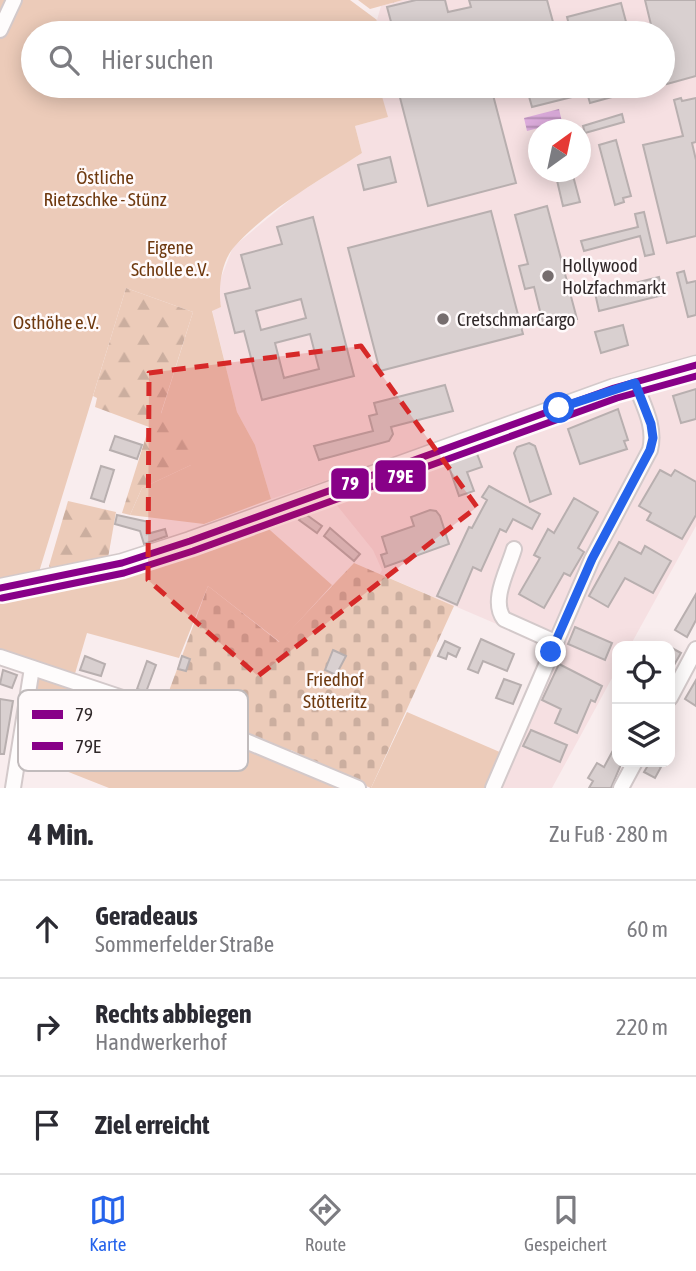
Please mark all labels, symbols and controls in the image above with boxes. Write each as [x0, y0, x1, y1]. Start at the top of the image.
search box [21, 21, 675, 98]
icon: search [45, 41, 83, 79]
text: Hier suchen [101, 45, 214, 75]
north arrow [528, 119, 591, 182]
park label: Östliche Rietzschke - Stünz [43, 166, 167, 210]
park label: Eigene Scholle e.V. [131, 236, 209, 280]
place label: Hollywood Holzfachmarkt [562, 254, 666, 298]
marker: Hollywood Holzfachmarkt [540, 268, 556, 284]
place label: CretschmarCargo [457, 308, 576, 330]
park label: Osthöhe e.V. [13, 311, 99, 333]
marker: CretschmarCargo [435, 311, 451, 327]
route start [543, 392, 574, 423]
line badge: 79E [374, 459, 427, 493]
text: 79E [387, 465, 413, 487]
line badge: 79 [330, 467, 370, 500]
text: 79 [341, 472, 359, 494]
route end [535, 636, 566, 667]
map controls [612, 641, 675, 767]
button: locate [612, 641, 675, 704]
park label: Friedhof Stötteritz [303, 668, 367, 712]
legend [18, 690, 248, 771]
text: 79 [75, 703, 93, 725]
button: layers [612, 704, 675, 767]
text: 79E [75, 735, 101, 757]
text: 4 Min. [28, 817, 93, 851]
text: Zu Fuß · 280 m [549, 821, 668, 847]
text: Geradeaus [95, 901, 198, 931]
icon: ahead [28, 910, 66, 948]
text: 60 m [627, 916, 668, 942]
text: Sommerfelder Straße [95, 931, 274, 957]
text: Rechts abbiegen [95, 999, 252, 1029]
icon: right [28, 1008, 66, 1046]
text: 220 m [616, 1014, 668, 1040]
text: Handwerkerhof [95, 1029, 227, 1055]
icon: arrive [28, 1106, 66, 1144]
text: Ziel erreicht [95, 1110, 210, 1140]
tab: Karte [89, 1191, 127, 1255]
tab: Route [305, 1191, 346, 1255]
tab: Gespeichert [524, 1191, 607, 1255]

